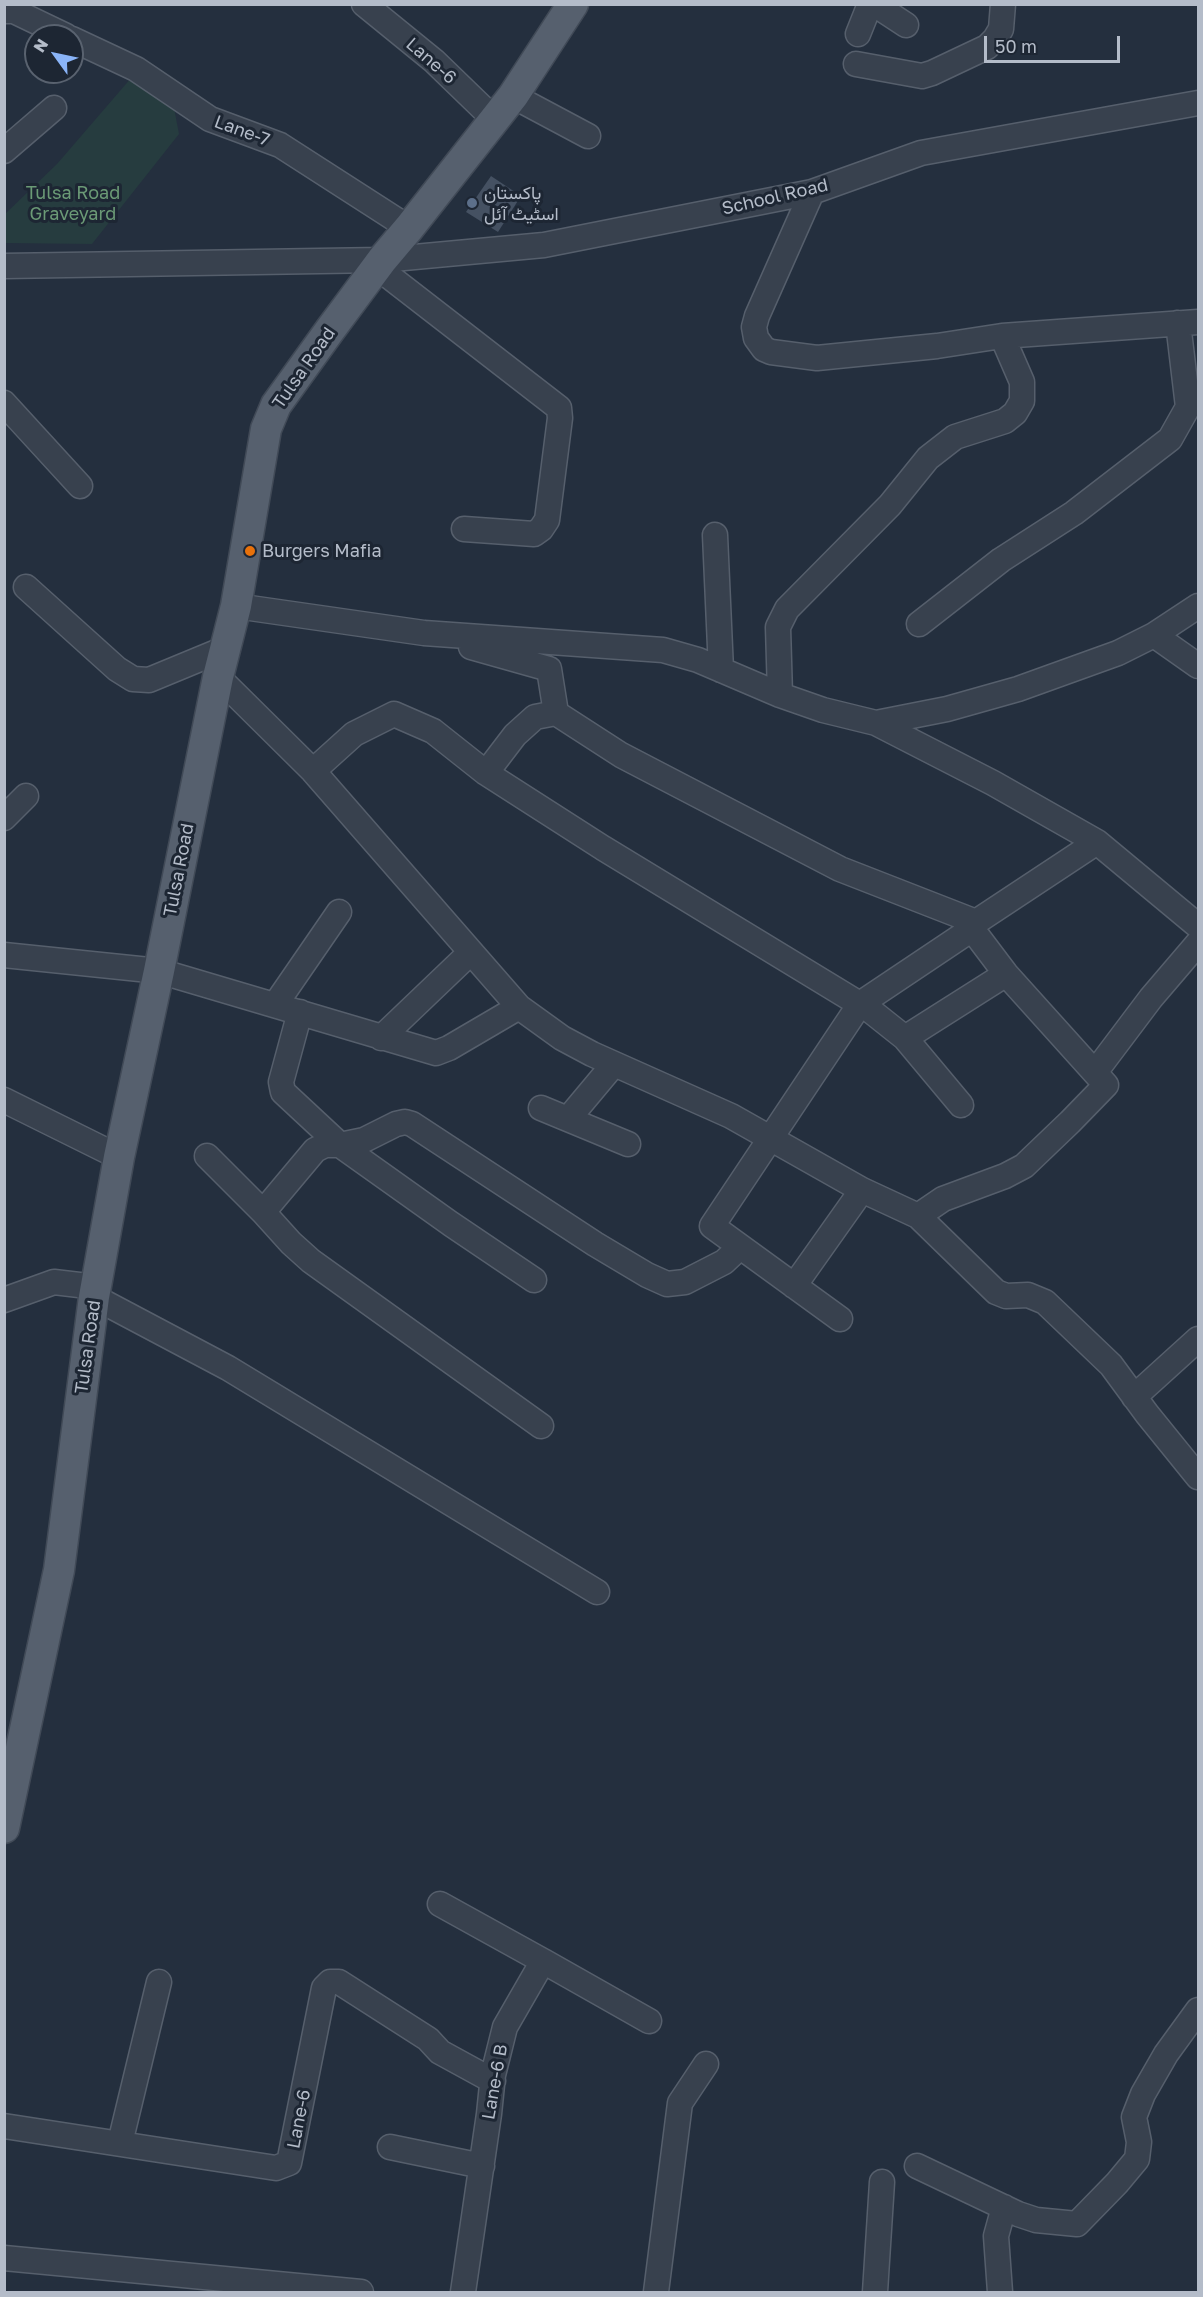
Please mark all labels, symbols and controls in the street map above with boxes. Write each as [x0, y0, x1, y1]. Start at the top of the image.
north arrow [24, 24, 84, 84]
scale bar [987, 24, 1124, 62]
street label: Lane-6 [401, 33, 461, 89]
text: N [29, 35, 52, 56]
text: 50 m [995, 35, 1037, 57]
street label: Lane-7 [211, 111, 273, 151]
street label: School Road [720, 174, 830, 220]
park label: Tulsa Road Graveyard [26, 182, 120, 224]
place label: پاکستان اسٹیٹ آئل [484, 182, 559, 224]
marker: پاکستان اسٹیٹ آئل [465, 196, 479, 210]
street label: Tulsa Road [268, 323, 340, 413]
place label: Burgers Mafia [262, 540, 382, 562]
marker: Burgers Mafia [243, 544, 257, 558]
street label: Tulsa Road [159, 822, 199, 918]
street label: Tulsa Road [71, 1299, 105, 1395]
street label: Lane-6 B [478, 2043, 512, 2121]
street label: Lane-6 [283, 2088, 315, 2150]

